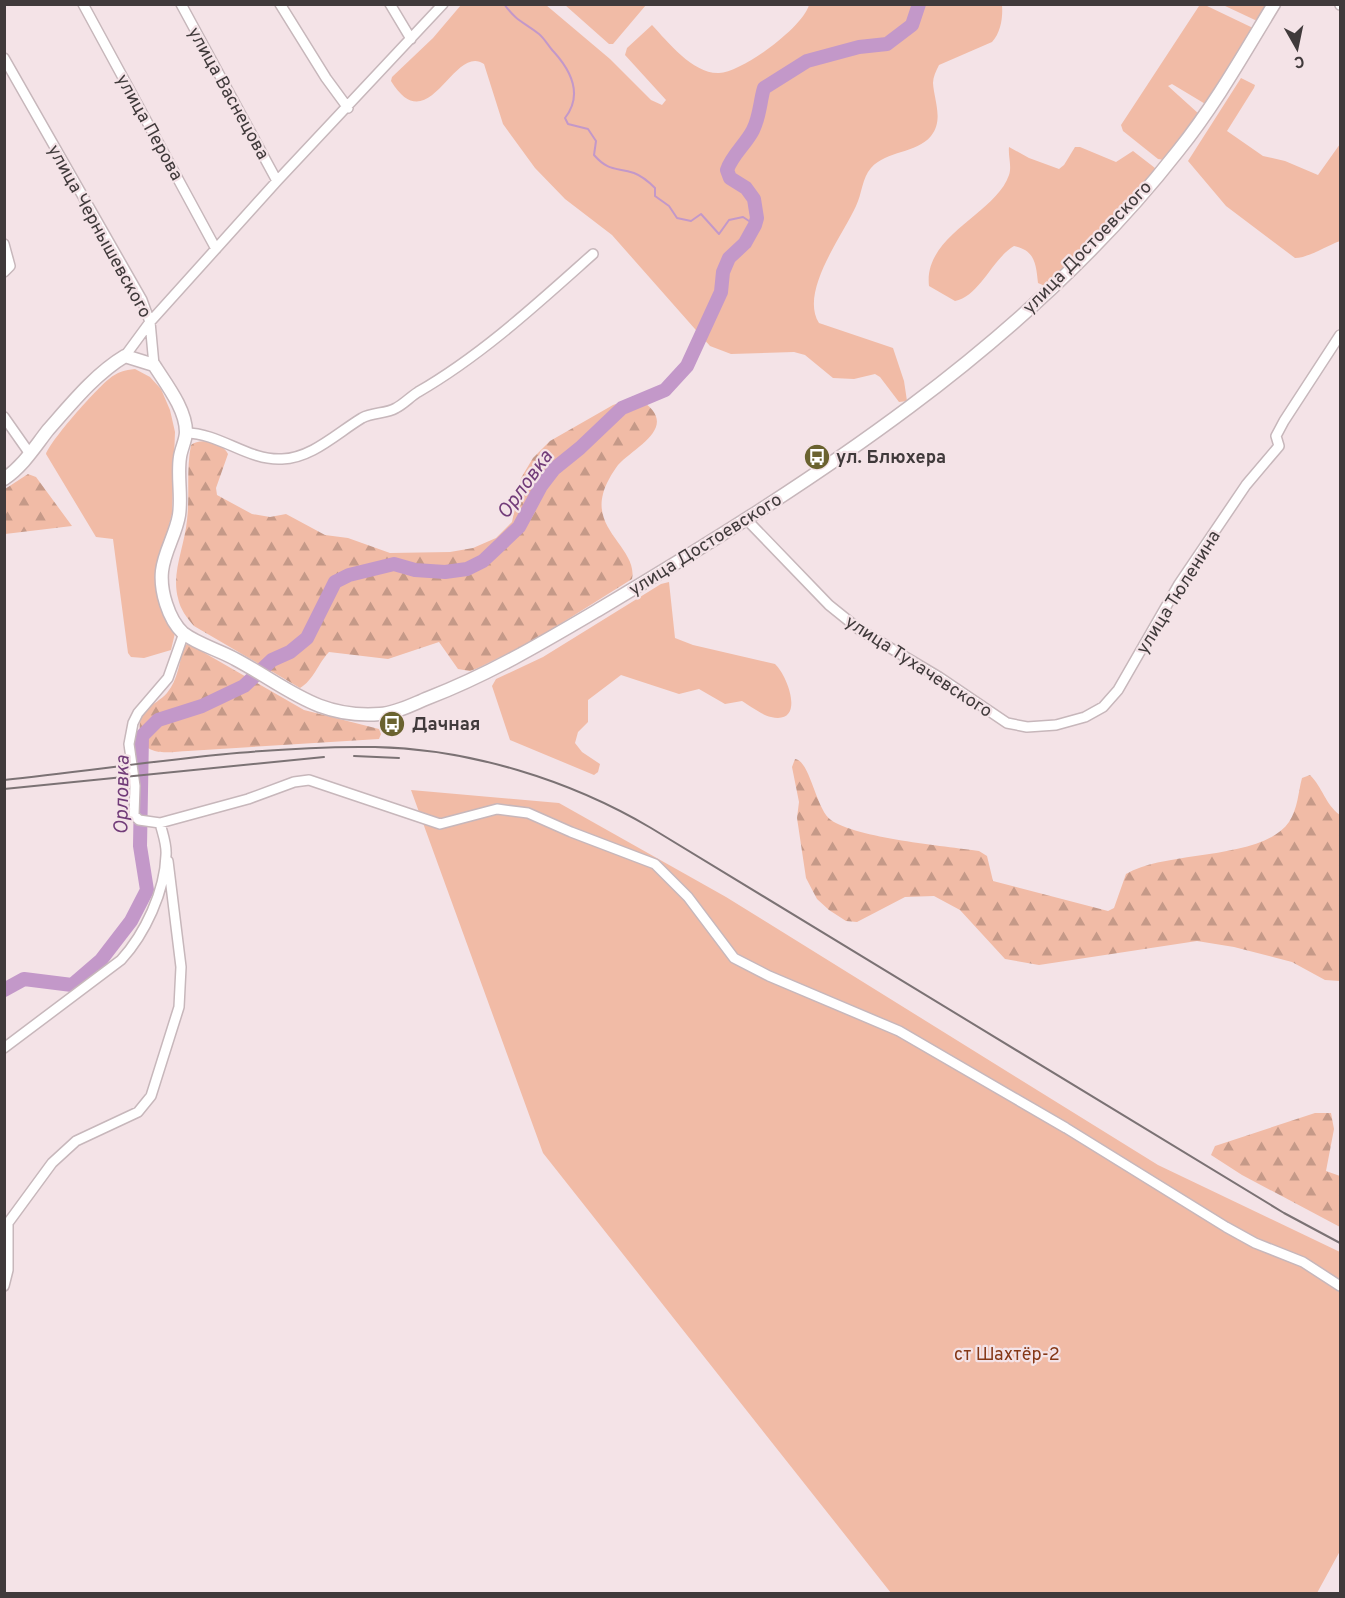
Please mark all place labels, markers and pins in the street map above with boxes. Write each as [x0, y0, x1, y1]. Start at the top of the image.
bus stop icon: ул. Блюхера [802, 442, 832, 472]
place label: ул. Блюхера [836, 447, 946, 470]
bus stop icon: Дачная [377, 709, 407, 739]
place label: Дачная [412, 714, 480, 737]

